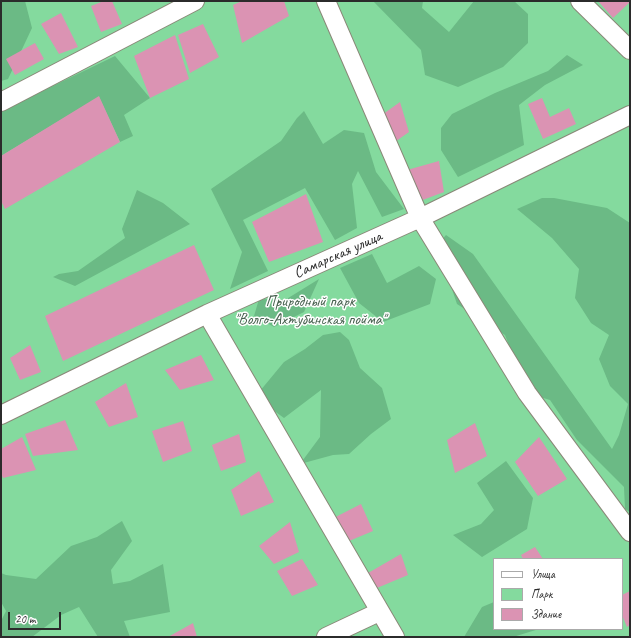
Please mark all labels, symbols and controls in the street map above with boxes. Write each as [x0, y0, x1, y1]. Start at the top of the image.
street label: Самарская улица [291, 227, 385, 283]
park label: Природный парк "Волго-Ахтубинская пойма" [234, 292, 386, 330]
legend [493, 558, 623, 630]
text: Улица [531, 566, 555, 582]
text: Парк [531, 586, 552, 602]
scale bar [10, 604, 63, 630]
text: Здание [531, 606, 561, 622]
text: 20 m [15, 611, 35, 627]

